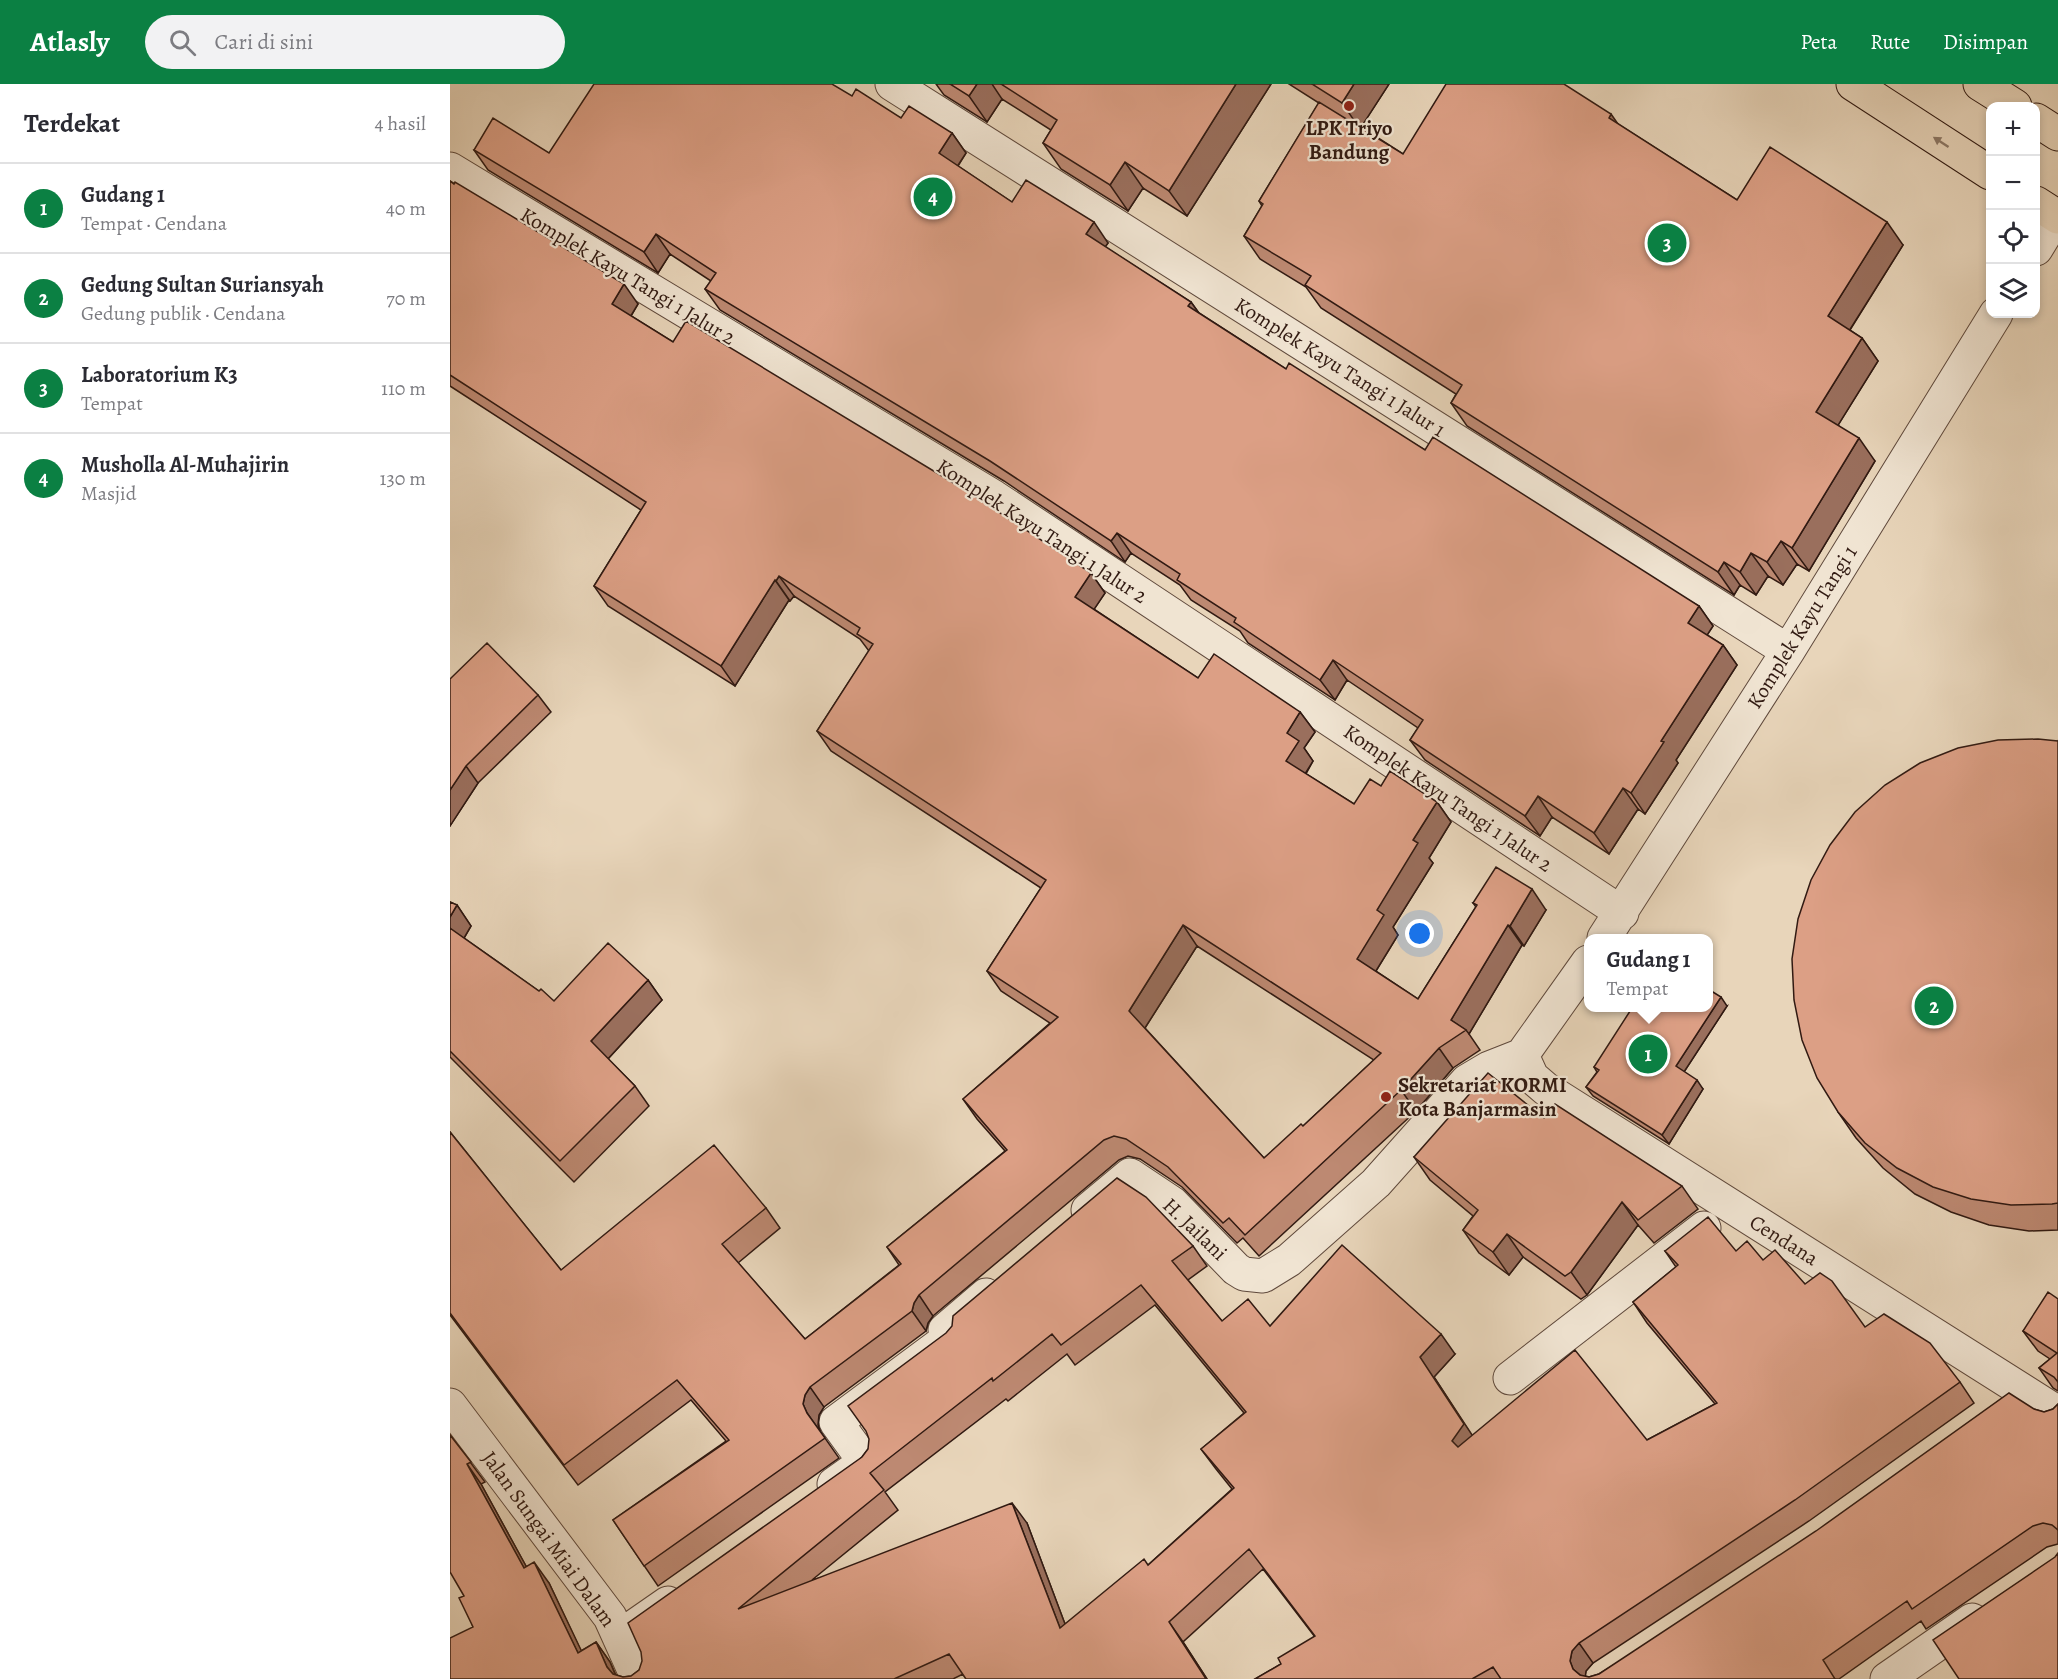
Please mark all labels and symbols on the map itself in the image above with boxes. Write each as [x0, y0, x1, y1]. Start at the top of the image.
marker: LPK Triyo Bandung [1342, 99, 1356, 113]
place label: LPK Triyo Bandung [1305, 114, 1393, 166]
one-way arrow [1933, 136, 1950, 147]
pin: 4 [914, 174, 952, 220]
street label: Komplek Kayu Tangi 1 Jalur 2 [515, 201, 741, 351]
pin: 3 [1648, 220, 1686, 266]
street label: Komplek Kayu Tangi 1 Jalur 1 [1229, 291, 1451, 443]
street label: Komplek Kayu Tangi 1 Jalur 2 [931, 452, 1153, 610]
street label: Komplek Kayu Tangi 1 [1740, 540, 1864, 714]
street label: Komplek Kayu Tangi 1 Jalur 2 [1338, 718, 1558, 878]
your location [1405, 919, 1434, 948]
pin: 2 [1914, 984, 1954, 1028]
pin: 1 [1628, 1032, 1668, 1076]
place label: Sekretariat KORMI Kota Banjarmasin [1398, 1071, 1567, 1123]
marker: Sekretariat KORMI Kota Banjarmasin [1379, 1090, 1393, 1104]
street label: H. Jailani [1157, 1191, 1233, 1267]
street label: Cendana [1744, 1208, 1824, 1272]
street label: Jalan Sungai Miai Dalam [476, 1445, 622, 1633]

